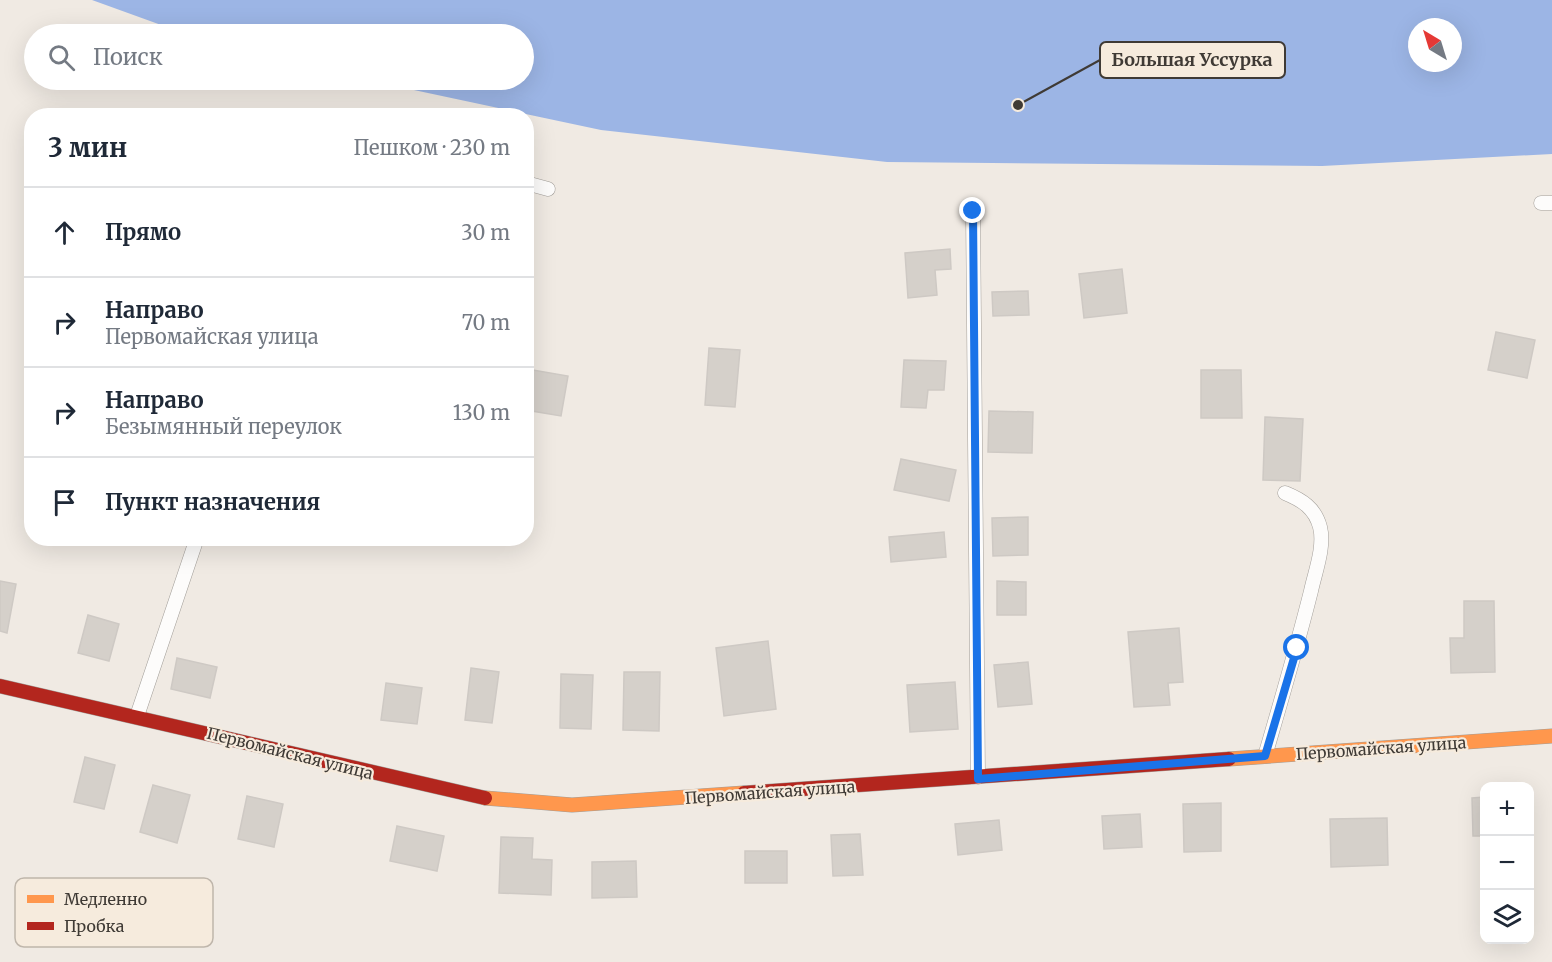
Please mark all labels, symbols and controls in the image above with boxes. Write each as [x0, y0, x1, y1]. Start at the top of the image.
north arrow [1408, 18, 1462, 72]
search box [24, 24, 534, 90]
icon: search [45, 41, 78, 74]
callout: Большая Уссурка [1100, 42, 1285, 78]
text: Поиск [93, 43, 163, 71]
text: Большая Уссурка [1111, 48, 1273, 71]
text: 3 мин [48, 131, 127, 164]
text: Пешком · 230 m [354, 135, 510, 160]
route end [959, 197, 985, 223]
icon: ahead [48, 216, 81, 249]
text: Прямо [105, 218, 181, 246]
text: 30 m [461, 220, 510, 245]
text: Направо [105, 296, 204, 324]
icon: right [48, 306, 81, 339]
text: 70 m [462, 310, 510, 335]
text: Первомайская улица [105, 324, 319, 349]
text: Направо [105, 386, 204, 414]
icon: right [48, 396, 81, 429]
text: 130 m [453, 400, 510, 425]
text: Безымянный переулок [105, 414, 342, 439]
icon: arrive [48, 486, 81, 519]
text: Пункт назначения [105, 488, 320, 516]
route start [1283, 634, 1309, 660]
street label: Первомайская улица [205, 723, 376, 783]
street label: Первомайская улица [1295, 732, 1467, 764]
street label: Первомайская улица [684, 776, 856, 808]
map controls [1480, 782, 1534, 944]
button: + [1480, 782, 1534, 836]
button: − [1480, 836, 1534, 890]
legend [15, 878, 213, 947]
text: Медленно [64, 889, 147, 909]
button: layers [1480, 890, 1534, 944]
text: Пробка [64, 916, 125, 936]

